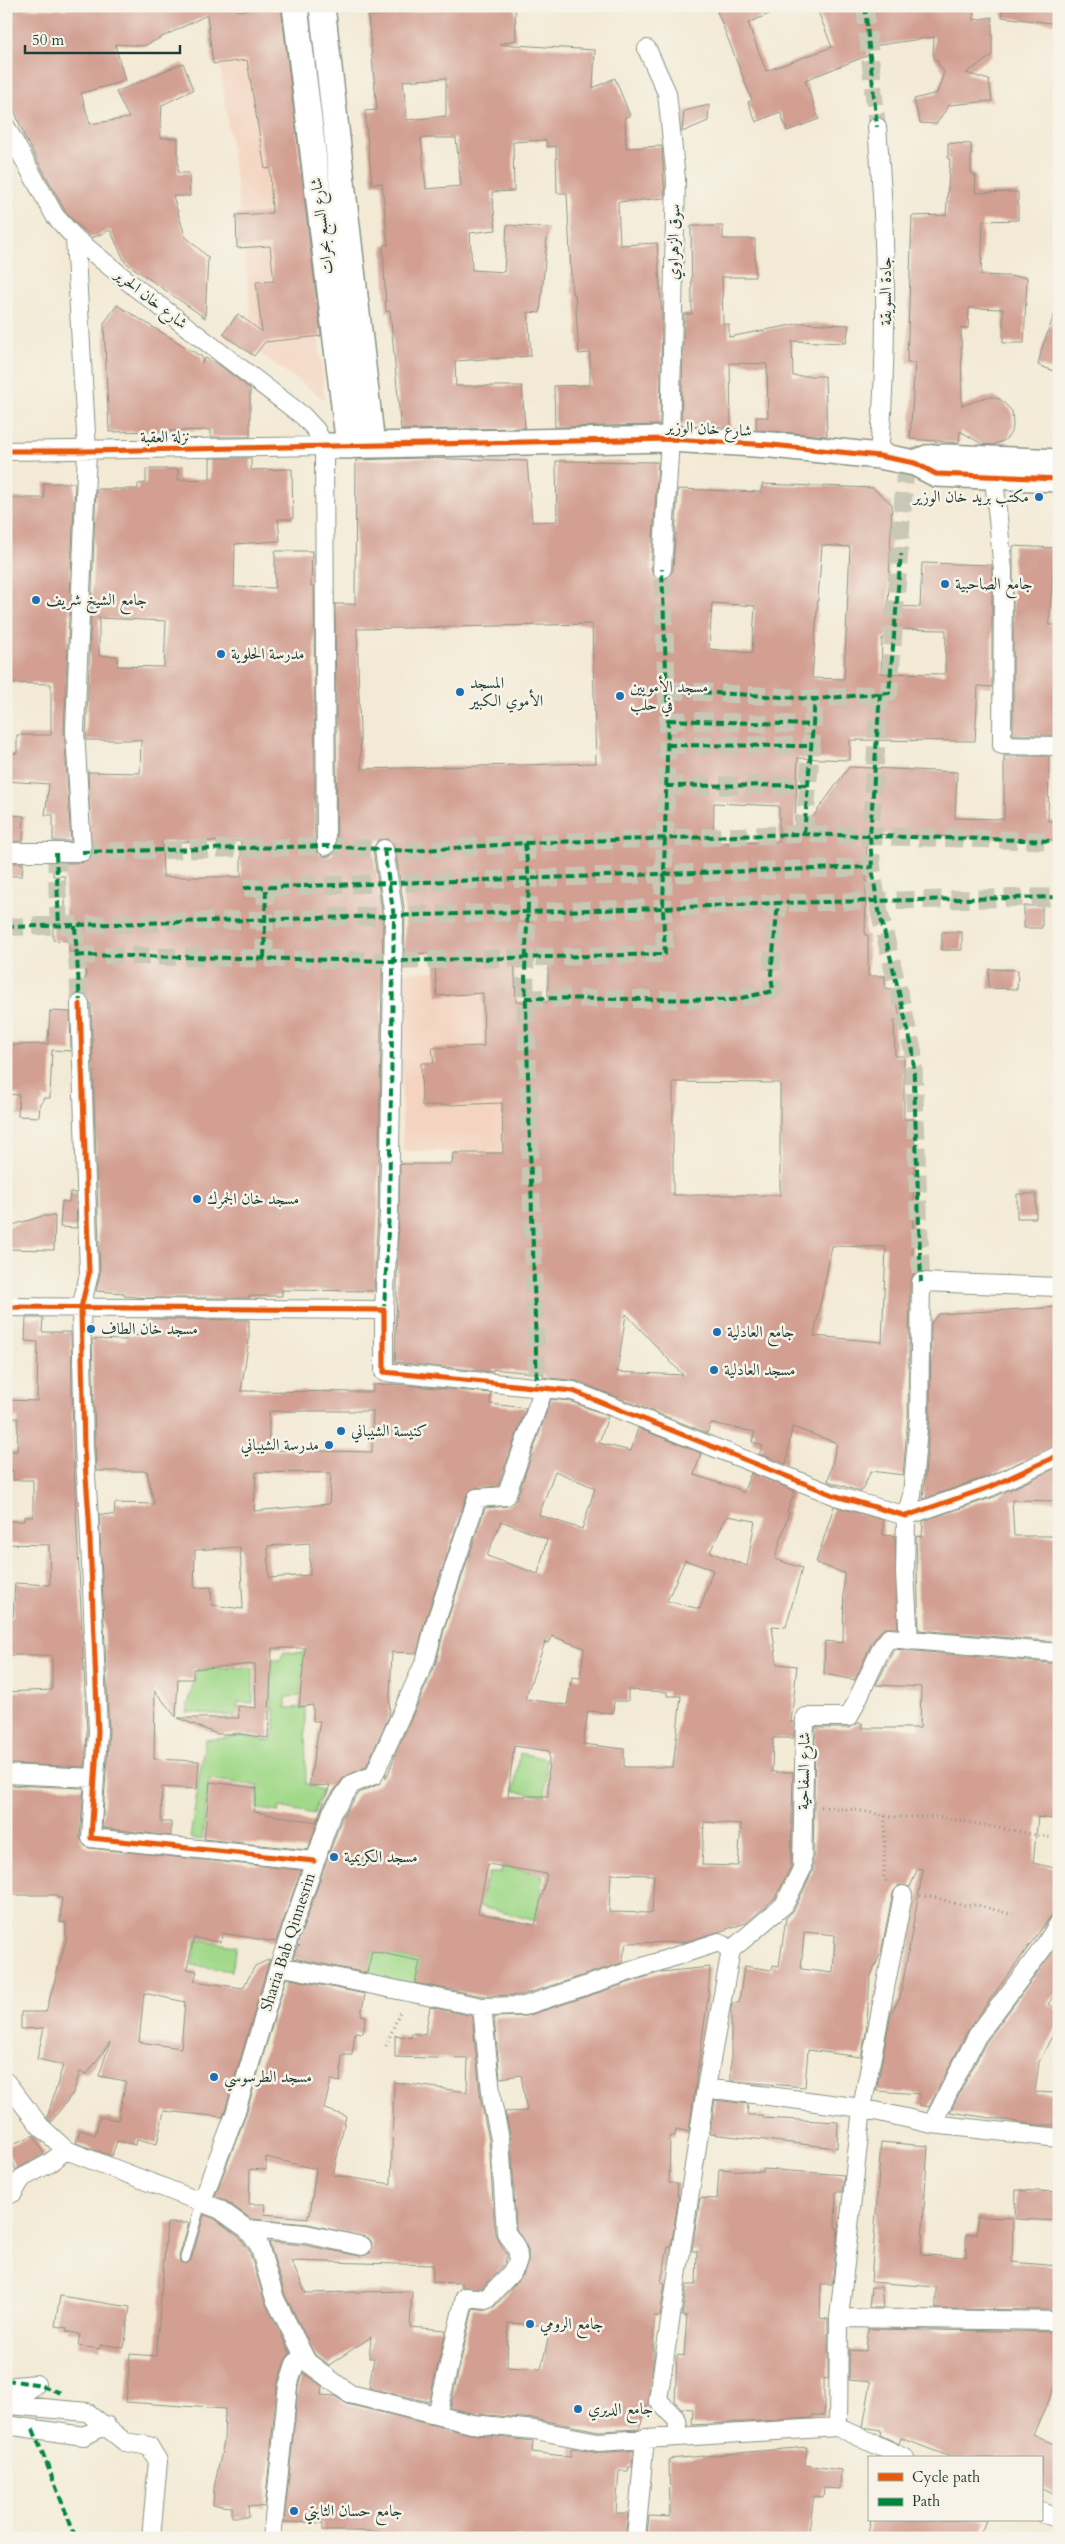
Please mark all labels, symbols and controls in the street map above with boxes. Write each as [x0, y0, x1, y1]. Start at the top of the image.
scale bar [25, 22, 180, 54]
text: 50 m [32, 30, 64, 50]
street label: شارع السبع بحرات [305, 176, 343, 276]
street label: سوق الزهراوي [662, 204, 687, 280]
street label: جادة السويقة [875, 257, 897, 325]
street label: شارع خان الحرير [107, 262, 192, 336]
street label: شارع خان الوزير [663, 416, 753, 444]
street label: نزلة العقبة [140, 426, 190, 448]
place label: مكتب بريد خان الوزير [911, 486, 1029, 508]
marker: مكتب بريد خان الوزير [1033, 491, 1045, 503]
place label: جامع الصاحبية [955, 573, 1033, 599]
marker: جامع الصاحبية [939, 578, 951, 590]
place label: جامع الشيخ شريف [46, 589, 147, 615]
marker: جامع الشيخ شريف [30, 594, 42, 606]
place label: مدرسة الحلوية [231, 643, 304, 665]
marker: مدرسة الحلوية [215, 648, 227, 660]
place label: المسجد الأموي الكبير [468, 672, 543, 713]
place label: مسجد الأمويين في حلب [630, 675, 708, 717]
marker: المسجد الأموي الكبير [454, 686, 466, 698]
marker: مسجد الأمويين في حلب [614, 690, 626, 702]
place label: مسجد خان الجمرك [207, 1188, 299, 1210]
marker: مسجد خان الجمرك [191, 1193, 203, 1205]
place label: مسجد خان الطاف [101, 1318, 198, 1340]
place label: جامع العادلية [727, 1321, 795, 1347]
marker: مسجد خان الطاف [85, 1323, 97, 1335]
marker: جامع العادلية [711, 1326, 723, 1338]
place label: مسجد العادلية [724, 1359, 795, 1381]
marker: مسجد العادلية [708, 1364, 720, 1376]
place label: كنيسة الشيباني [351, 1420, 427, 1443]
marker: كنيسة الشيباني [335, 1425, 347, 1437]
place label: مدرسة الشيباني [241, 1434, 319, 1457]
marker: مدرسة الشيباني [323, 1439, 335, 1451]
street label: شارع السفاحية [792, 1732, 818, 1810]
place label: مسجد الكريمية [344, 1846, 418, 1868]
marker: مسجد الكريمية [328, 1851, 340, 1863]
street label: Sharia Bab Qinnesrin [255, 1870, 321, 2014]
place label: مسجد الطرسوسي [224, 2066, 312, 2092]
marker: مسجد الطرسوسي [208, 2071, 220, 2083]
place label: جامع الرومي [540, 2313, 604, 2339]
marker: جامع الرومي [524, 2318, 536, 2330]
place label: جامع الديري [588, 2398, 653, 2424]
marker: جامع الديري [572, 2403, 584, 2415]
legend [868, 2456, 1042, 2522]
text: Cycle path [912, 2467, 981, 2487]
text: Path [912, 2491, 941, 2511]
place label: جامع حسان الثابتي [304, 2500, 403, 2526]
marker: جامع حسان الثابتي [288, 2505, 300, 2517]

